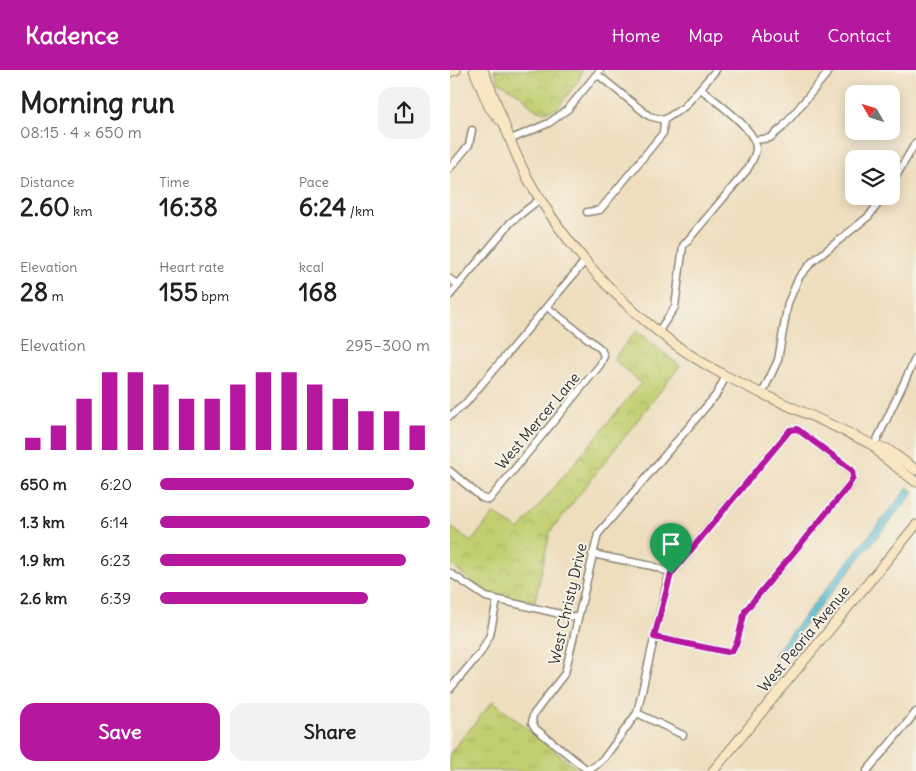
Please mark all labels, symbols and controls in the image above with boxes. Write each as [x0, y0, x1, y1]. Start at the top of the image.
text: Kadence [25, 20, 119, 50]
text: Home [612, 24, 660, 47]
text: Map [688, 24, 723, 47]
text: About [751, 24, 799, 47]
text: Contact [827, 24, 891, 47]
text: Morning run [20, 85, 175, 121]
north arrow [845, 85, 900, 140]
map controls [845, 85, 900, 205]
button: share [378, 87, 430, 139]
text: 08:15 · 4 × 650 m [20, 122, 142, 142]
button: layers [845, 150, 900, 205]
text: Distance [20, 173, 75, 191]
text: Time [159, 173, 190, 191]
text: Pace [299, 173, 329, 191]
text: 2.60 [20, 191, 70, 223]
text: 16:38 [159, 191, 218, 223]
text: 6:24 [299, 191, 346, 223]
text: km [70, 202, 93, 220]
text: /km [346, 202, 374, 220]
text: Elevation [20, 258, 77, 276]
text: Heart rate [159, 258, 224, 276]
text: kcal [299, 258, 324, 276]
text: 28 [20, 276, 48, 308]
text: 155 [159, 276, 198, 308]
text: 168 [299, 276, 337, 308]
text: m [48, 287, 64, 305]
text: bpm [198, 287, 229, 305]
text: Elevation [20, 335, 86, 355]
text: 295–300 m [346, 335, 430, 355]
street label: West Mercer Lane [491, 368, 584, 473]
text: 650 m [20, 474, 67, 494]
text: 6:20 [100, 474, 132, 494]
text: 1.3 km [20, 512, 65, 532]
text: 6:14 [100, 512, 128, 532]
pin [650, 523, 692, 574]
icon: arrive [657, 530, 685, 558]
street label: West Christy Drive [544, 541, 591, 666]
text: 1.9 km [20, 550, 65, 570]
text: 6:23 [100, 550, 131, 570]
street label: West Peoria Avenue [753, 581, 854, 696]
text: 2.6 km [20, 588, 67, 608]
text: 6:39 [100, 588, 131, 608]
button: Save [20, 703, 220, 761]
button: Share [230, 703, 430, 761]

